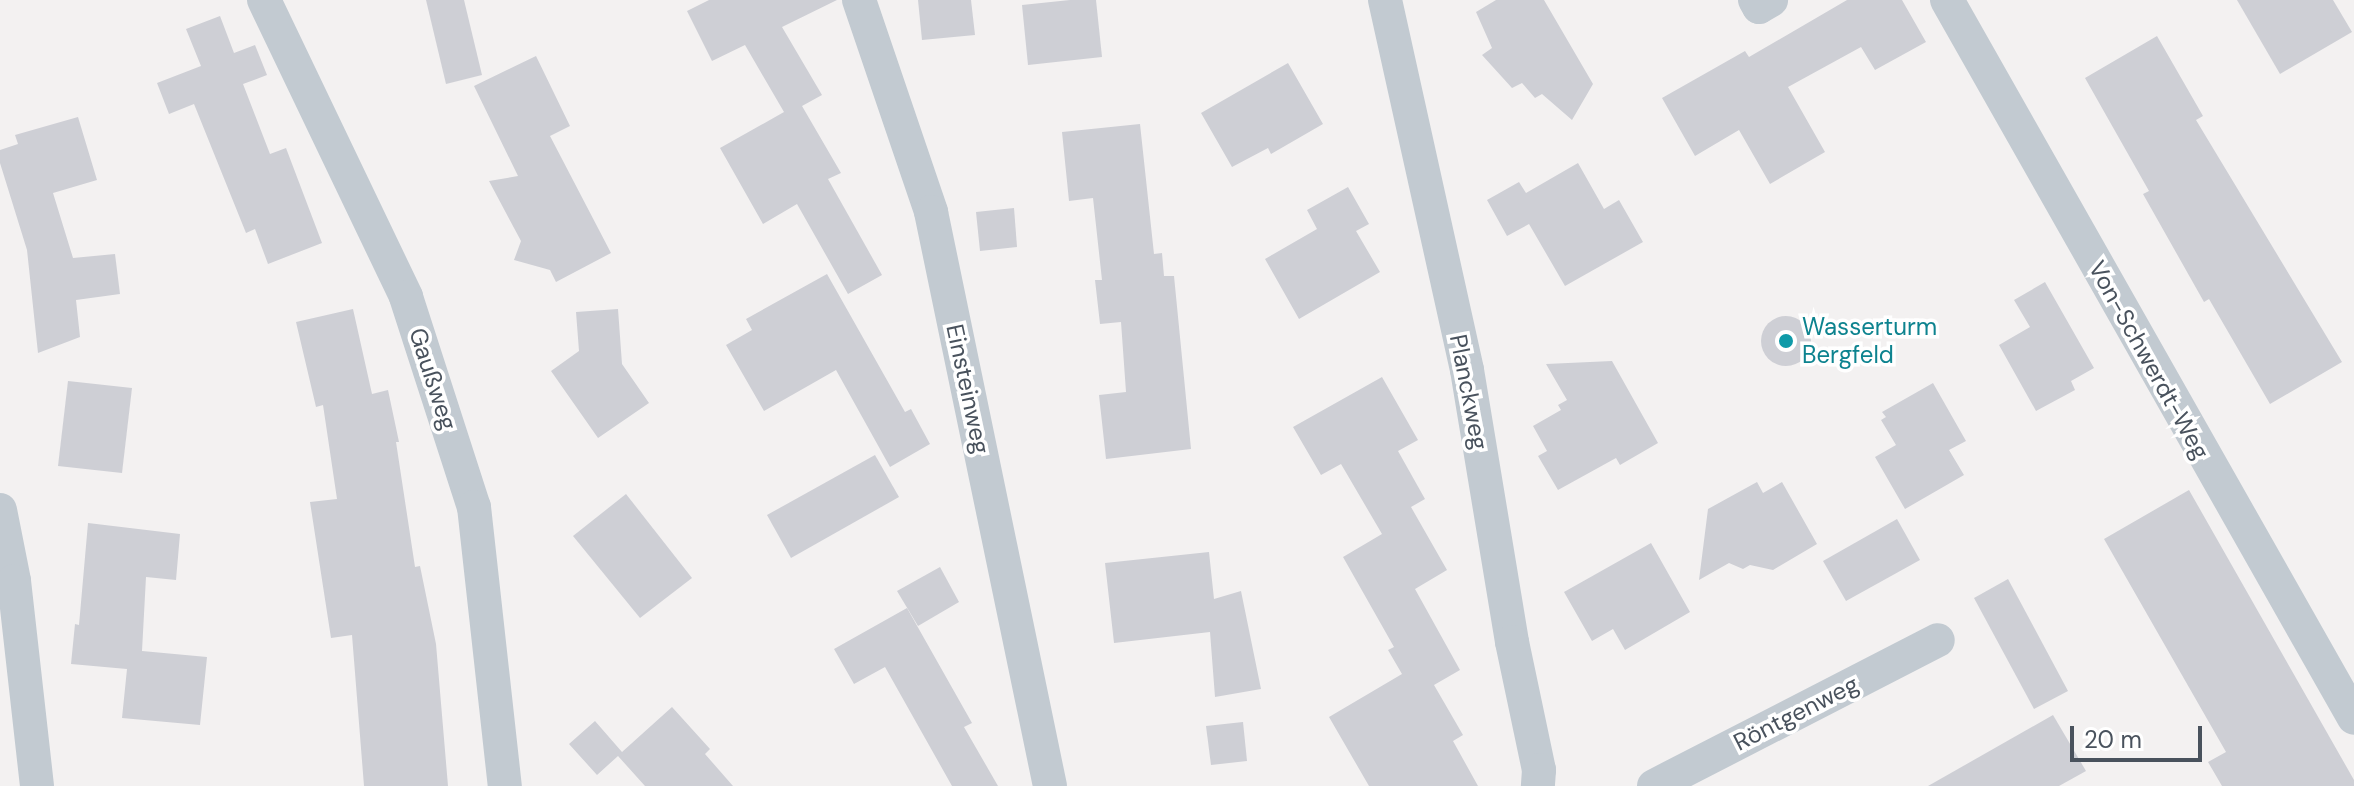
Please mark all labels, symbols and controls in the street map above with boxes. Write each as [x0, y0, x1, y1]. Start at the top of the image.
street label: Von-Schwerdt-Weg [2083, 256, 2215, 464]
place label: Wasserturm Bergfeld [1802, 313, 1937, 369]
street label: Einsteinweg [940, 322, 996, 456]
street label: Gaußweg [403, 324, 463, 434]
street label: Planckweg [1444, 332, 1494, 452]
marker: Wasserturm Bergfeld [1777, 332, 1795, 350]
street label: Röntgenweg [1729, 669, 1863, 757]
scale bar [2074, 710, 2206, 760]
text: 20 m [2084, 724, 2142, 755]

